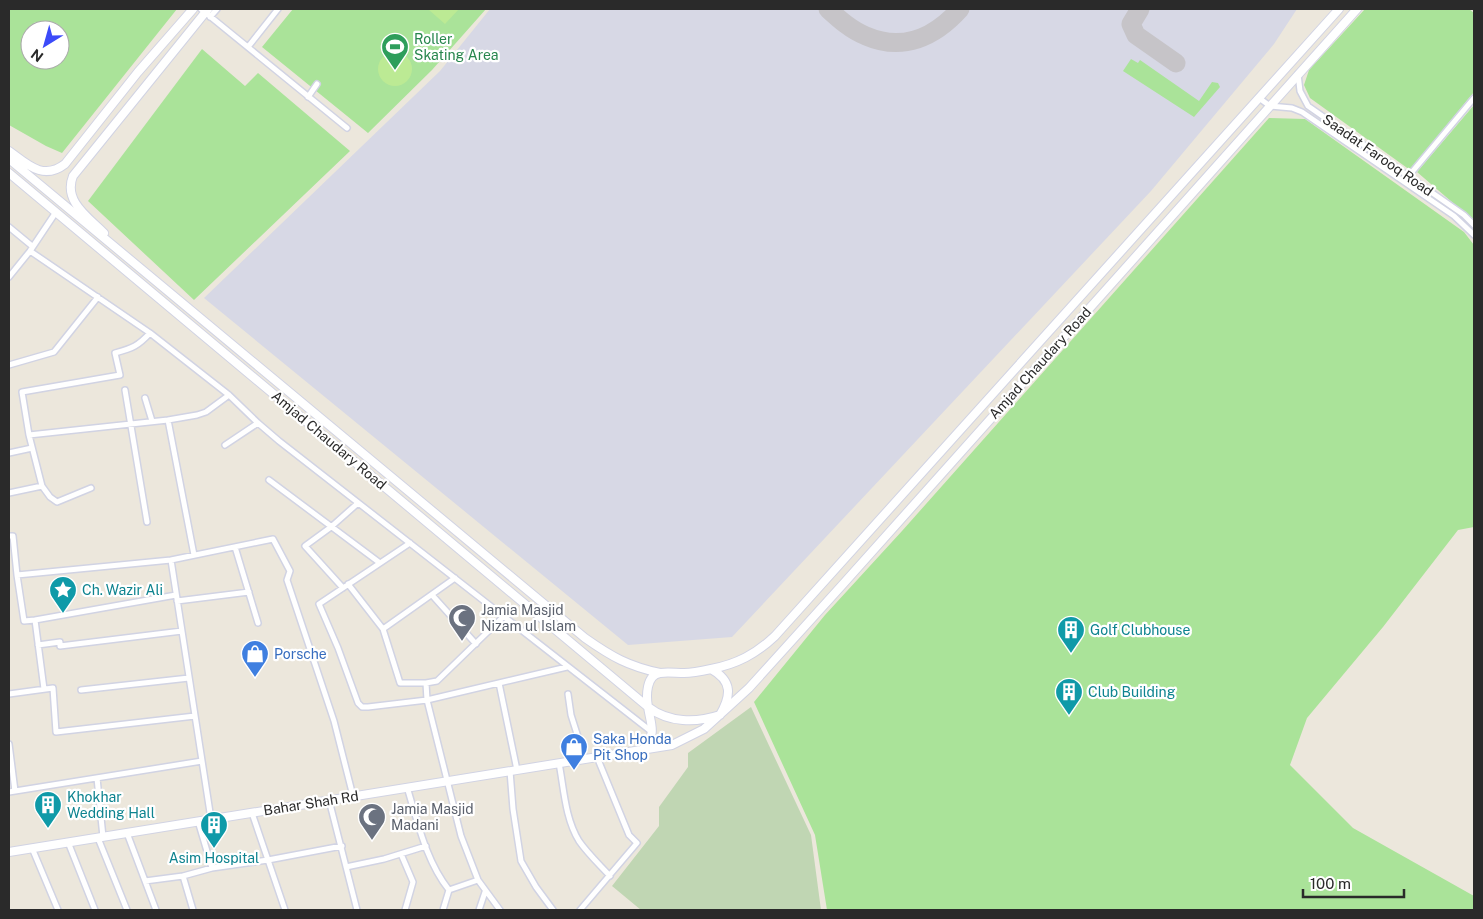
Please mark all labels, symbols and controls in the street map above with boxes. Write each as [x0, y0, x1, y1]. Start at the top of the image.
north arrow [20, 20, 70, 70]
place label: Roller Skating Area [414, 31, 499, 63]
sports icon: Roller Skating Area [380, 32, 410, 71]
text: N [28, 46, 46, 65]
street label: Saadat Farooq Road [1320, 111, 1436, 199]
street label: Amjad Chaudary Road [986, 304, 1094, 422]
street label: Amjad Chaudary Road [268, 387, 390, 493]
place icon: Ch. Wazir Ali [48, 575, 78, 614]
place label: Ch. Wazir Ali [82, 582, 163, 598]
place label: Jamia Masjid Nizam ul Islam [481, 602, 576, 634]
mosque icon: Jamia Masjid Nizam ul Islam [447, 603, 477, 642]
building icon: Golf Clubhouse [1056, 615, 1086, 654]
place label: Golf Clubhouse [1090, 622, 1190, 638]
shop icon: Porsche [240, 639, 270, 678]
place label: Porsche [274, 646, 327, 662]
building icon: Club Building [1054, 677, 1084, 716]
place label: Club Building [1088, 684, 1176, 700]
place label: Saka Honda Pit Shop [593, 731, 672, 763]
shop icon: Saka Honda Pit Shop [559, 732, 589, 771]
street label: Bahar Shah Rd [262, 788, 360, 818]
place label: Khokhar Wedding Hall [67, 789, 155, 821]
building icon: Khokhar Wedding Hall [33, 790, 63, 829]
place label: Jamia Masjid Madani [391, 801, 474, 833]
mosque icon: Jamia Masjid Madani [357, 802, 387, 841]
building icon: Asim Hospital [199, 810, 229, 849]
place label: Asim Hospital [169, 850, 259, 866]
scale bar [1303, 866, 1404, 898]
text: 100 m [1310, 875, 1351, 892]

